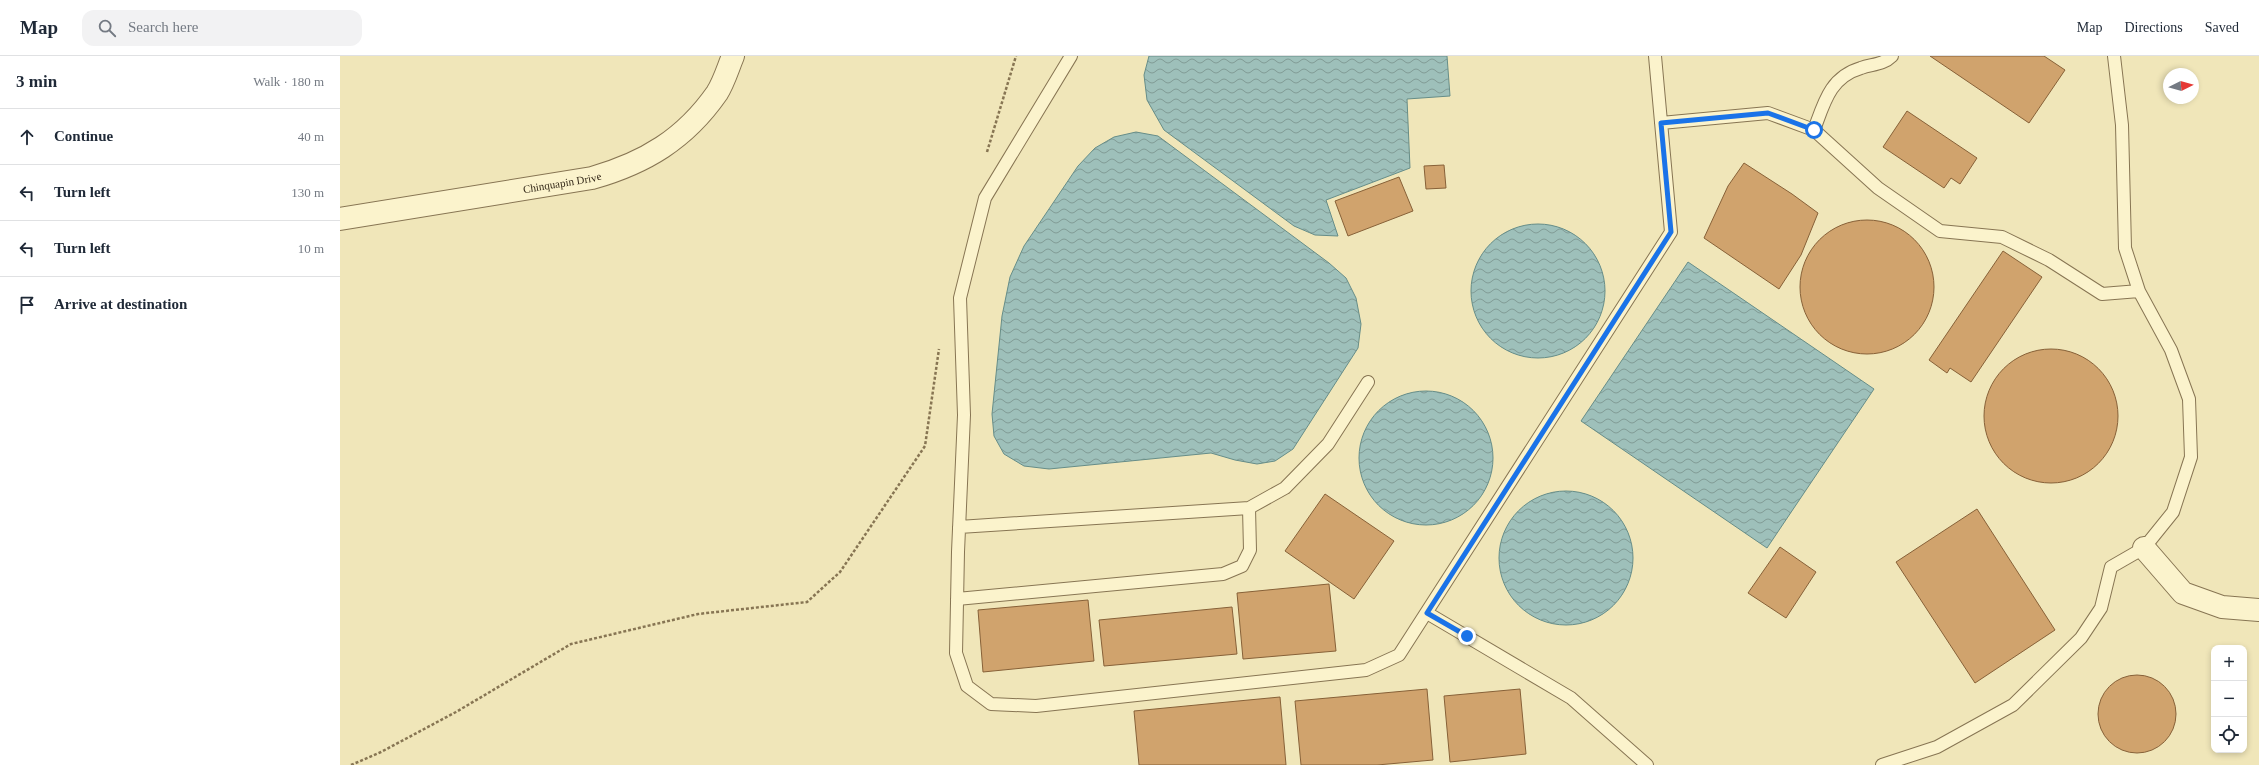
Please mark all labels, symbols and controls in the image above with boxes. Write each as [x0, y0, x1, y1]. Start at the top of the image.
search box [82, 10, 362, 46]
text: Map [20, 17, 58, 38]
icon: search [96, 17, 118, 39]
text: Search here [128, 19, 198, 35]
text: Map [2077, 20, 2102, 35]
text: Directions [2124, 20, 2183, 35]
text: Saved [2205, 20, 2239, 35]
north arrow [2163, 68, 2199, 104]
text: 3 min [16, 72, 57, 91]
text: Walk · 180 m [253, 74, 324, 89]
route start [1805, 121, 1823, 139]
icon: ahead [16, 126, 38, 148]
text: Continue [54, 128, 113, 144]
text: 40 m [298, 129, 324, 144]
street label: Chinquapin Drive [522, 170, 603, 195]
icon: left [16, 182, 38, 204]
text: Turn left [54, 184, 111, 200]
text: 130 m [291, 185, 324, 200]
icon: left [16, 238, 38, 260]
text: Turn left [54, 240, 111, 256]
text: 10 m [298, 241, 324, 256]
icon: arrive [16, 294, 38, 316]
text: Arrive at destination [54, 296, 187, 312]
route end [1458, 627, 1476, 645]
map controls [2211, 645, 2247, 753]
button: + [2211, 645, 2247, 681]
button: − [2211, 681, 2247, 717]
button: locate [2211, 717, 2247, 753]

